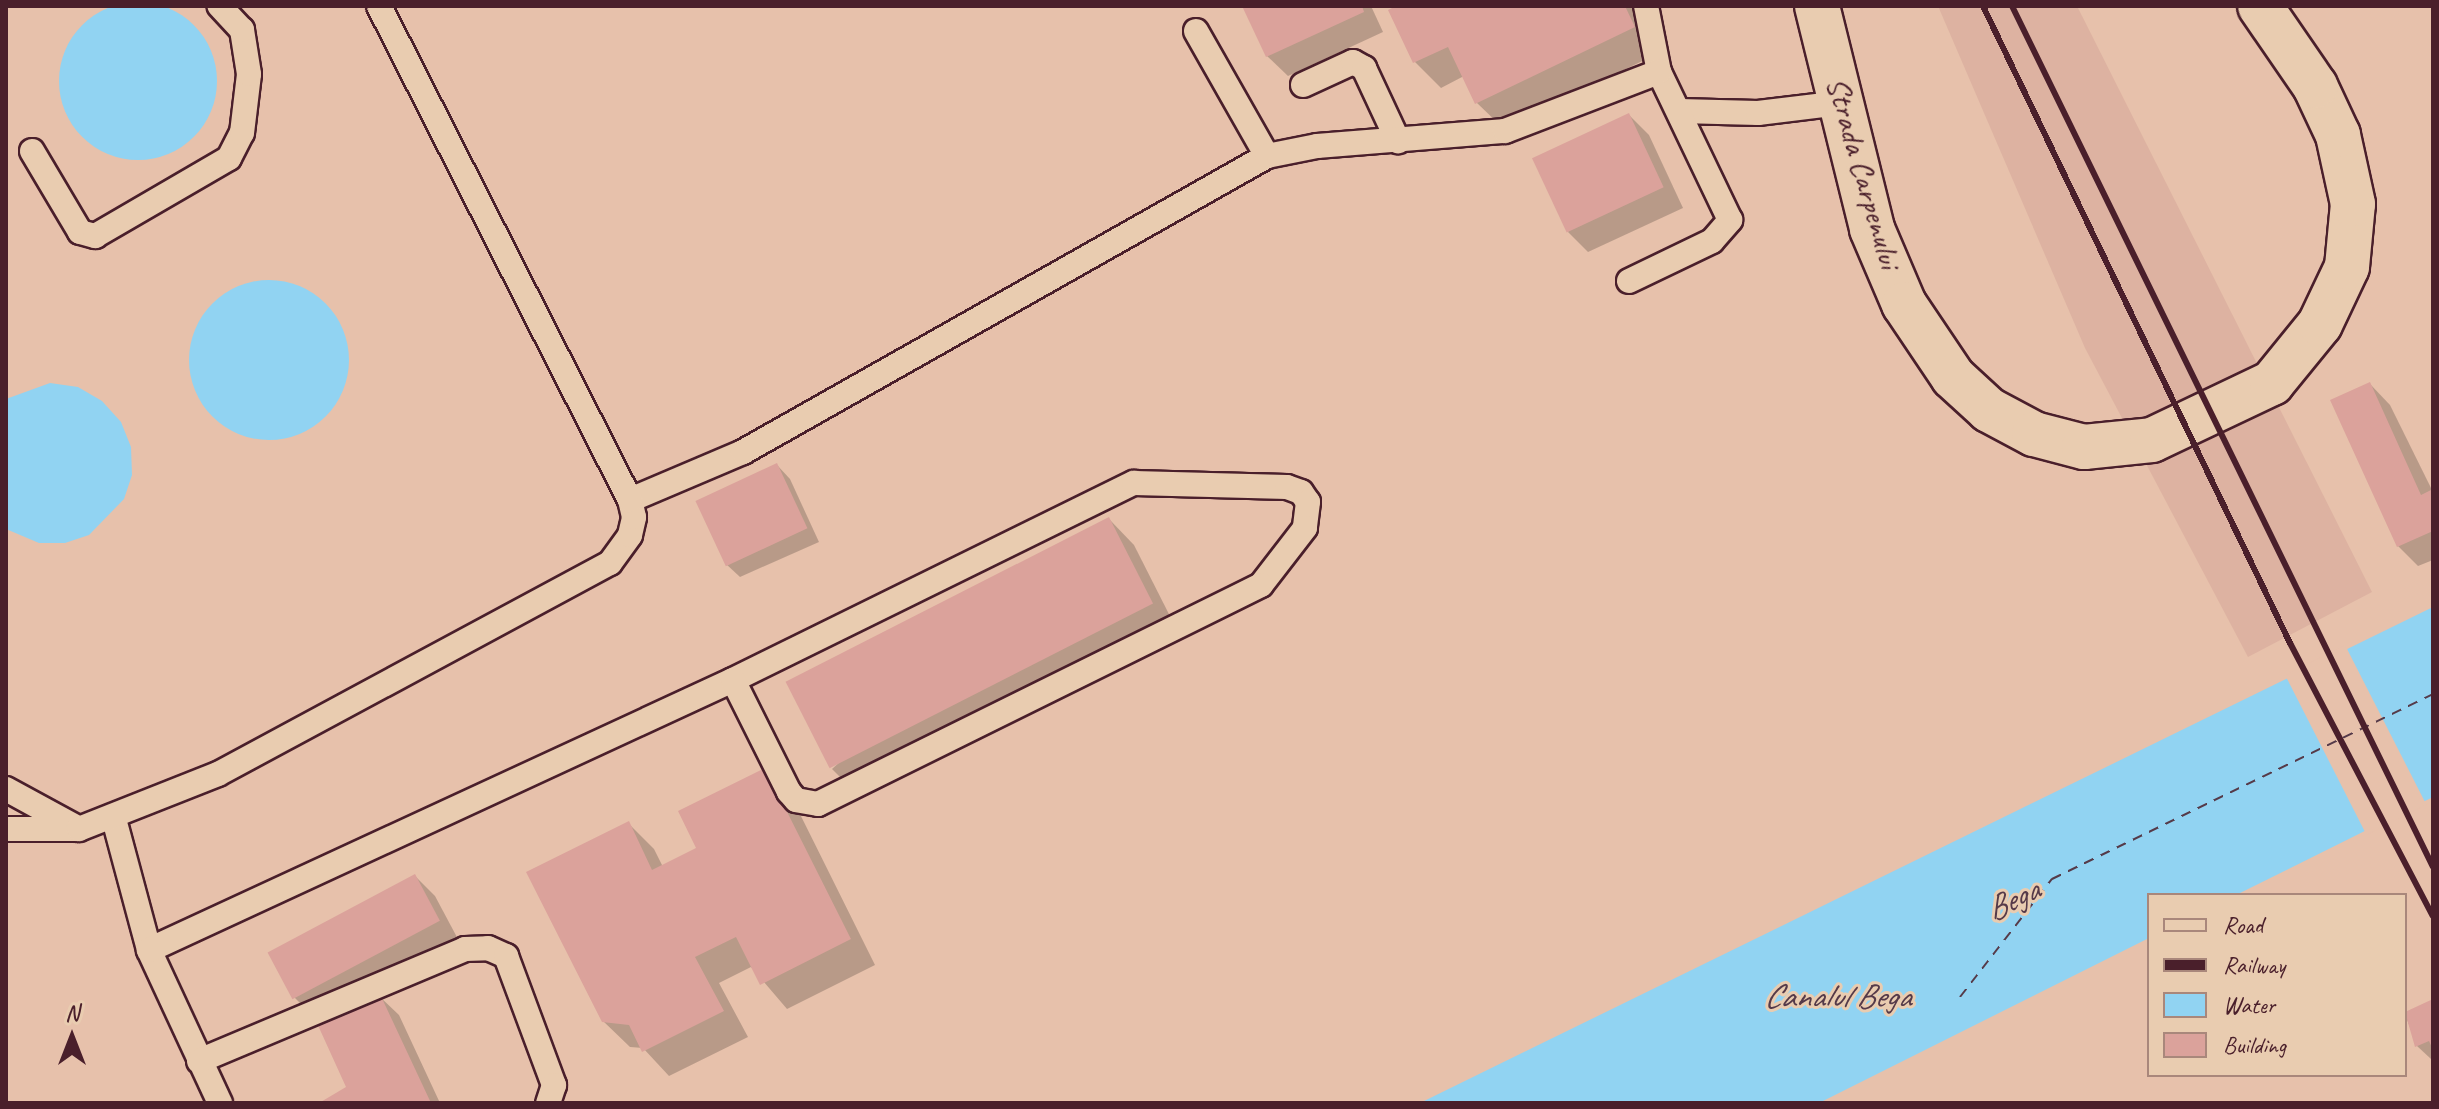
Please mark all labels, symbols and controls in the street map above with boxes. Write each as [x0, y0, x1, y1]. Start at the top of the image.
street label: Strada Carpenului [1817, 73, 1909, 273]
water label: Bega [1979, 869, 2045, 929]
legend [2147, 893, 2407, 1077]
text: Road [2223, 910, 2263, 940]
text: Railway [2223, 950, 2285, 980]
water label: Canalul Bega [1764, 976, 1910, 1016]
text: Water [2223, 990, 2275, 1020]
north arrow [32, 997, 112, 1077]
text: N [65, 999, 79, 1027]
text: Building [2223, 1030, 2286, 1060]

